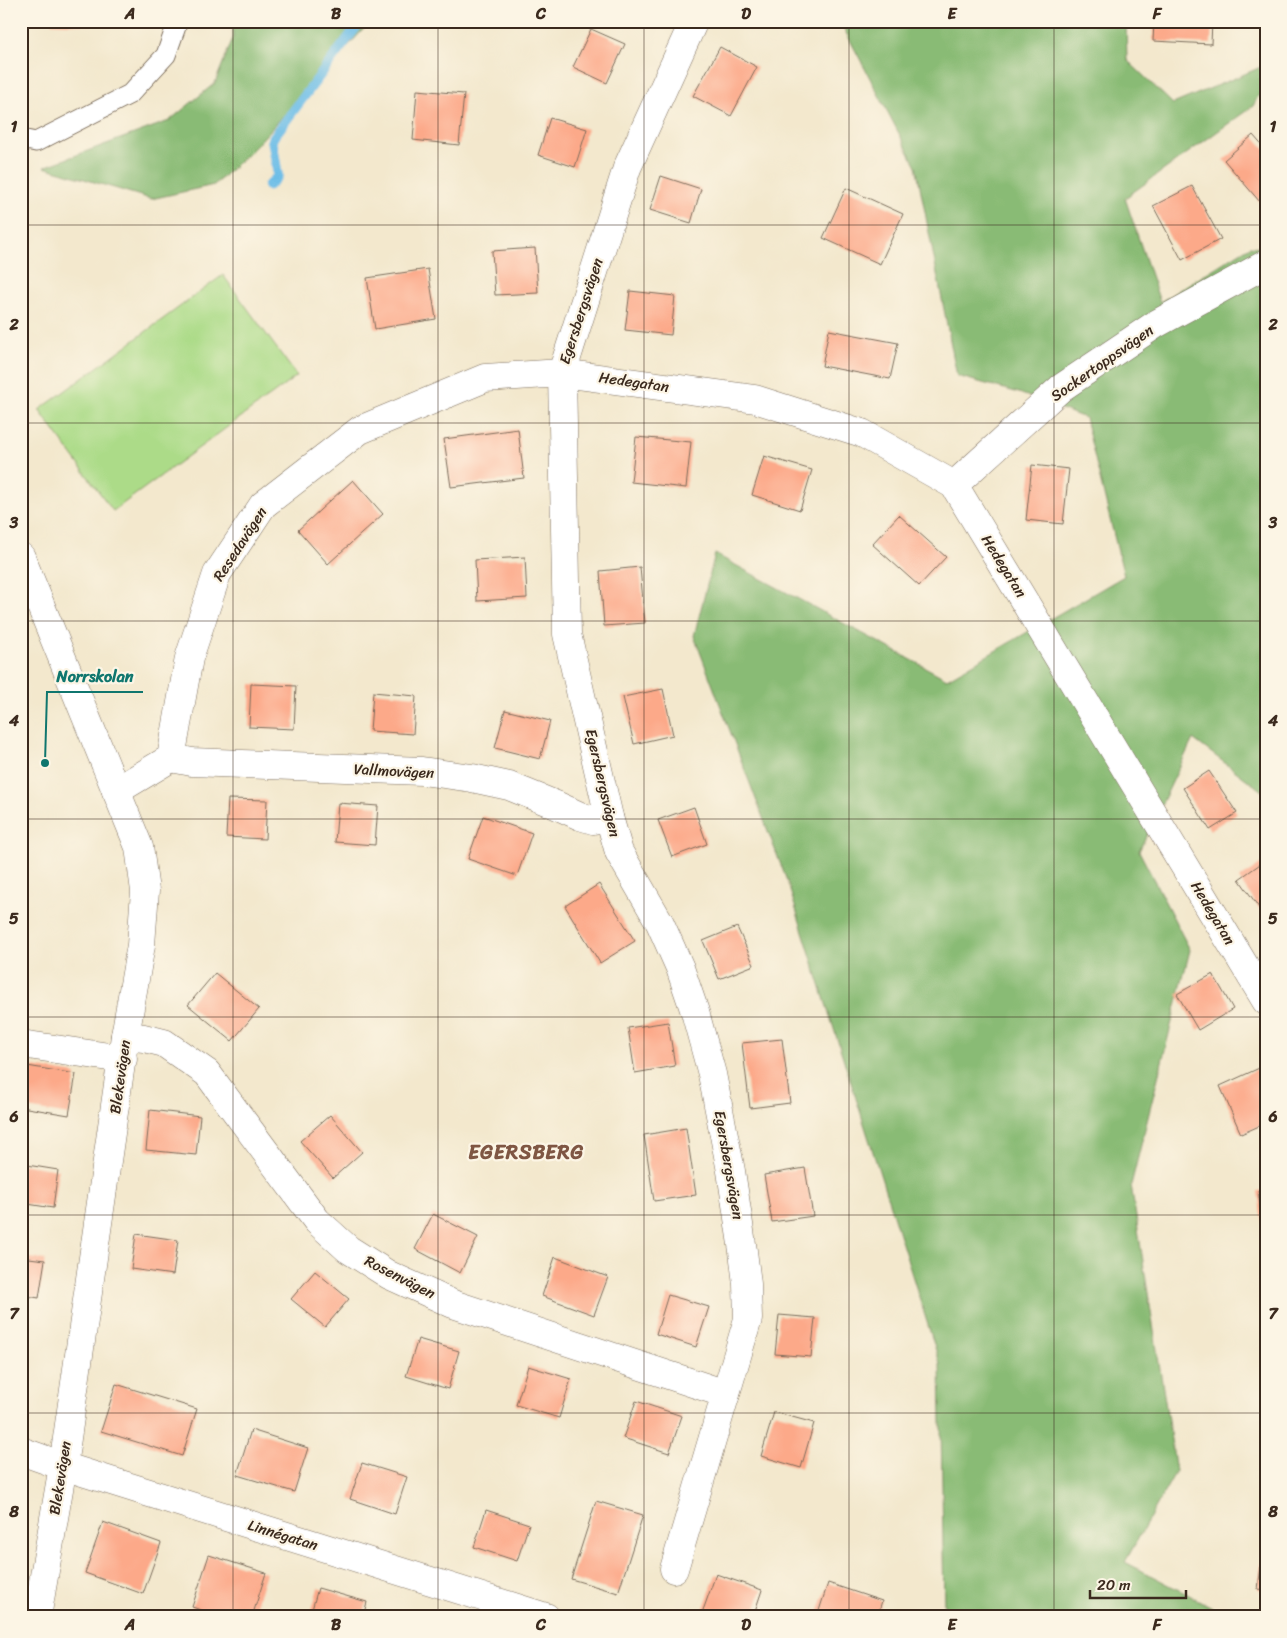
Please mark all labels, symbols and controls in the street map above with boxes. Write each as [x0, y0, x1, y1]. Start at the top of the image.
text: A [124, 0, 135, 28]
text: B [331, 0, 342, 28]
text: C [535, 0, 547, 28]
text: D [741, 0, 751, 28]
text: E [948, 0, 958, 28]
text: F [1152, 0, 1163, 28]
text: 1 [11, 112, 18, 141]
text: 1 [1270, 112, 1277, 141]
street label: Egersbergsvägen [552, 255, 610, 367]
text: 2 [8, 310, 19, 339]
text: 2 [1267, 310, 1278, 339]
street label: Sockertoppsvägen [1045, 318, 1159, 408]
street label: Hedegatan [597, 364, 671, 400]
street label: Resedavägen [206, 501, 274, 587]
text: 3 [9, 508, 19, 537]
text: 3 [1268, 508, 1278, 537]
street label: Hedegatan [974, 529, 1034, 603]
callout: Norrskolan [47, 661, 143, 692]
text: Norrskolan [56, 662, 134, 691]
text: 4 [8, 706, 19, 735]
text: 4 [1267, 706, 1278, 735]
street label: Egersbergsvägen [578, 726, 628, 840]
street label: Vallmovägen [353, 756, 435, 786]
street label: Hedegatan [1184, 876, 1242, 950]
text: 5 [9, 904, 19, 933]
text: 5 [1268, 904, 1278, 933]
street label: Blekevägen [102, 1038, 138, 1116]
text: 6 [8, 1102, 19, 1131]
text: 6 [1267, 1102, 1278, 1131]
street label: Egersbergsvägen [707, 1108, 751, 1222]
district label: EGERSBERG [468, 1135, 584, 1170]
street label: Rosenvägen [360, 1248, 440, 1306]
text: 7 [9, 1299, 20, 1328]
text: 7 [1268, 1299, 1279, 1328]
street label: Blekevägen [41, 1439, 79, 1517]
text: 8 [8, 1497, 19, 1526]
text: 8 [1267, 1497, 1278, 1526]
street label: Linnégatan [245, 1512, 321, 1558]
scale bar [1090, 1568, 1186, 1600]
text: 20 m [1097, 1572, 1131, 1598]
text: A [124, 1610, 135, 1638]
text: B [331, 1610, 342, 1638]
text: C [535, 1610, 547, 1638]
text: D [741, 1610, 751, 1638]
text: E [948, 1610, 958, 1638]
text: F [1152, 1610, 1163, 1638]

